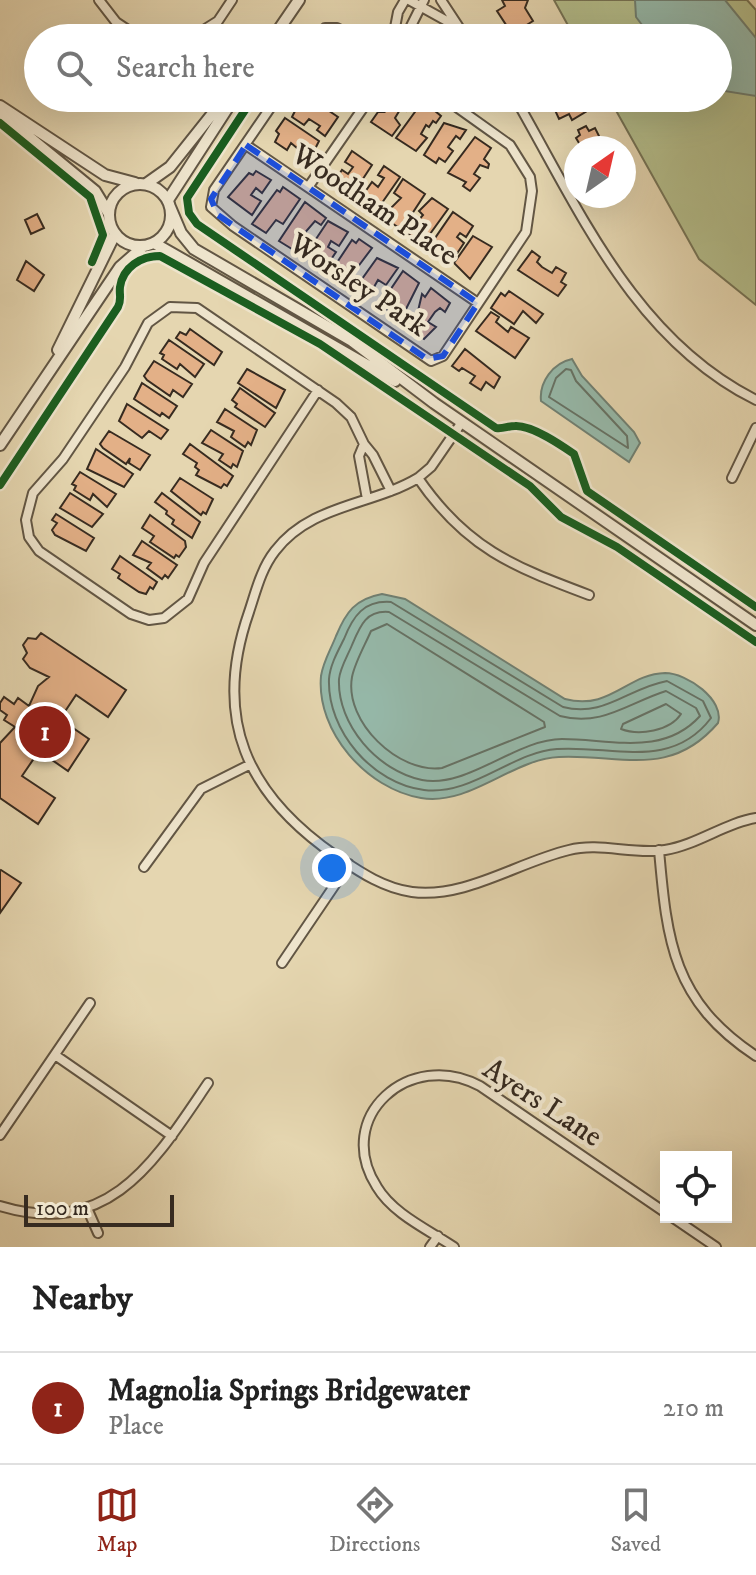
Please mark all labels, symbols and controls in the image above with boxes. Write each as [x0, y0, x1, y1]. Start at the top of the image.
search box [24, 24, 732, 112]
icon: search [52, 46, 96, 90]
text: Search here [116, 50, 255, 87]
street label: Woodham Place [283, 136, 464, 274]
north arrow [564, 136, 636, 208]
street label: Worsley Park [281, 225, 435, 345]
pin: 1 [19, 702, 71, 762]
your location [312, 848, 352, 888]
street label: Ayers Lane [475, 1051, 609, 1156]
map controls [660, 1151, 732, 1223]
button: locate [660, 1151, 732, 1223]
scale bar [24, 1191, 174, 1227]
text: 100 m [36, 1195, 89, 1222]
text: Nearby [32, 1278, 133, 1320]
text: Magnolia Springs Bridgewater [108, 1373, 470, 1410]
text: 1 [53, 1392, 63, 1425]
text: 210 m [663, 1392, 724, 1425]
text: Place [108, 1410, 164, 1443]
tab: Map [95, 1483, 139, 1558]
tab: Directions [329, 1483, 420, 1558]
tab: Saved [610, 1483, 661, 1558]

